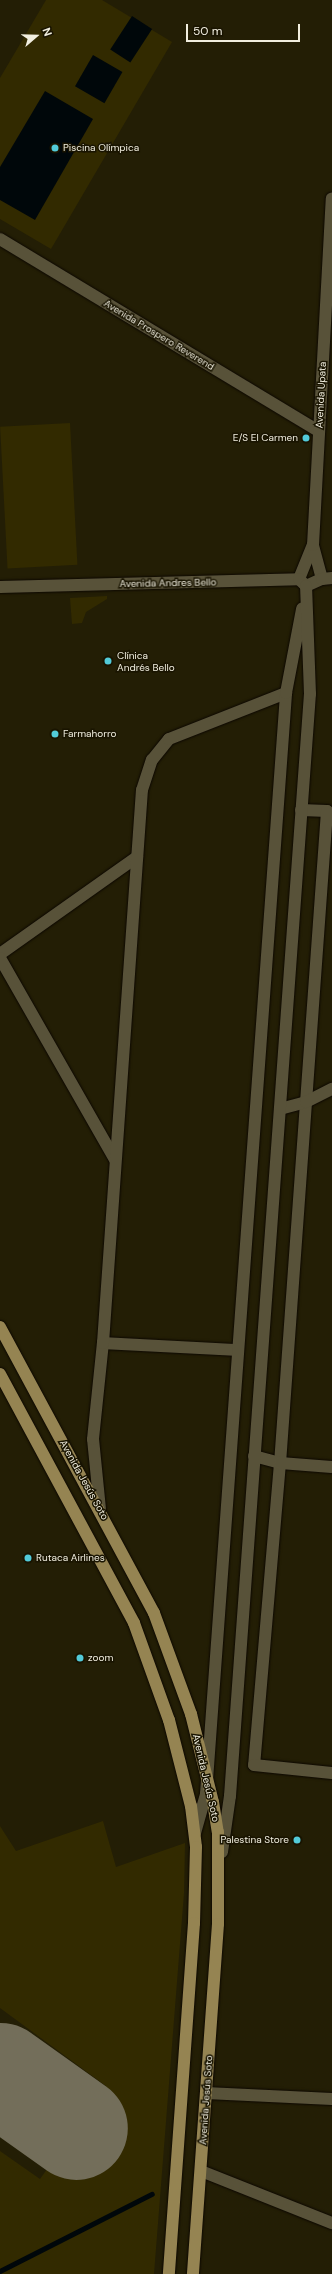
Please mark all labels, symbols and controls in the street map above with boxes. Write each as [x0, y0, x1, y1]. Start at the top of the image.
north arrow [16, 16, 56, 56]
scale bar [188, 16, 302, 42]
text: 50 m [193, 23, 222, 39]
text: N [39, 26, 55, 38]
place label: Piscina Olímpica [63, 142, 139, 154]
marker: Piscina Olímpica [50, 143, 60, 153]
street label: Avenida Prospero Reverend [102, 297, 216, 373]
street label: Avenida Upata [313, 361, 329, 429]
place label: E/S El Carmen [233, 432, 298, 444]
marker: E/S El Carmen [301, 433, 311, 443]
street label: Avenida Andres Bello [119, 576, 217, 590]
place label: Clínica Andrés Bello [117, 649, 175, 672]
marker: Clínica Andrés Bello [102, 655, 114, 667]
place label: Farmahorro [63, 728, 116, 740]
marker: Farmahorro [50, 729, 60, 739]
street label: Avenida Jesús Soto [57, 1438, 111, 1522]
place label: Rutaca Airlines [36, 1552, 105, 1564]
marker: Rutaca Airlines [23, 1553, 33, 1563]
place label: zoom [88, 1652, 113, 1664]
marker: zoom [75, 1653, 85, 1663]
street label: Avenida Jesús Soto [190, 1733, 222, 1823]
place label: Palestina Store [220, 1834, 289, 1846]
marker: Palestina Store [292, 1835, 302, 1845]
street label: Avenida Jesús Soto [197, 2055, 215, 2145]

